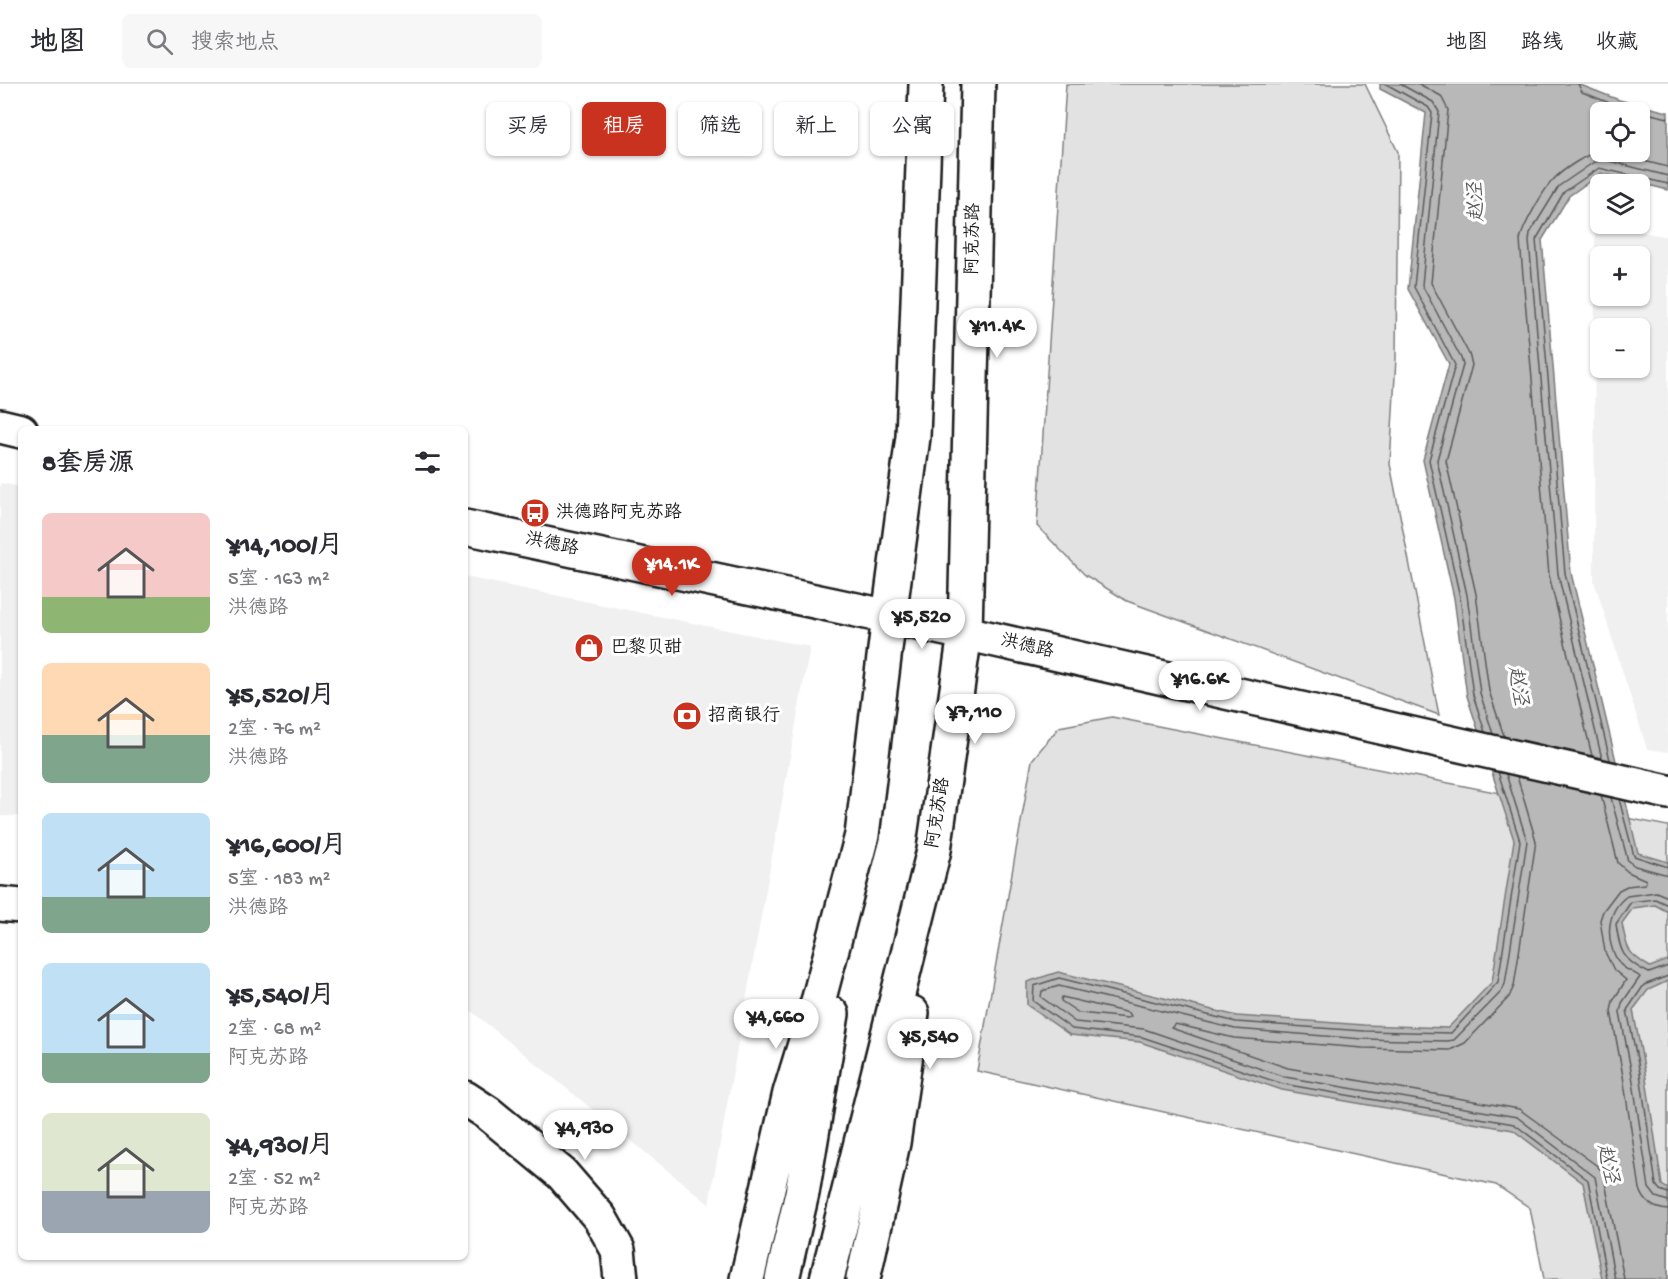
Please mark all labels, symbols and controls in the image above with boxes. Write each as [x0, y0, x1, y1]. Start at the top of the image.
search box [122, 14, 542, 68]
icon: search [143, 25, 176, 58]
text: 地图 [30, 28, 86, 61]
text: 搜索地点 [191, 31, 279, 57]
text: 地图 [1446, 32, 1488, 57]
text: 路线 [1521, 32, 1563, 57]
text: 收藏 [1596, 32, 1638, 57]
chip: 买房 [486, 102, 570, 156]
chip: 租房 [582, 102, 666, 156]
chip: 筛选 [678, 102, 762, 156]
chip: 新上 [774, 102, 858, 156]
chip: 公寓 [870, 102, 954, 156]
map controls [1590, 102, 1650, 378]
button: locate [1590, 102, 1650, 162]
button: layers [1590, 174, 1650, 234]
water label: 赵泾 [1464, 180, 1491, 223]
street label: 阿克苏路 [962, 203, 985, 275]
button: + [1590, 246, 1650, 306]
pin: ¥11.4K [948, 308, 1046, 359]
text: ¥11.4K [971, 316, 1023, 339]
button: − [1590, 318, 1650, 378]
icon: filters [411, 446, 444, 479]
text: 8套房源 [42, 450, 134, 481]
bus stop icon: 洪德路阿克苏路 [519, 497, 551, 529]
place label: 洪德路阿克苏路 [556, 502, 682, 524]
street label: 洪德路 [523, 528, 581, 561]
text: ¥14,100/月 [228, 532, 343, 563]
icon: home [90, 537, 162, 609]
pin: ¥14.1K [623, 546, 721, 597]
text: ¥14.1K [646, 554, 698, 577]
text: 5室 · 163 m² [228, 569, 330, 592]
text: 洪德路 [228, 598, 288, 621]
pin: ¥5,520 [873, 599, 971, 650]
text: ¥5,520 [893, 607, 951, 630]
street label: 洪德路 [998, 630, 1056, 663]
shop icon: 巴黎贝甜 [573, 632, 605, 664]
place label: 巴黎贝甜 [610, 637, 682, 659]
pin: ¥16.6K [1151, 661, 1249, 712]
water label: 赵泾 [1501, 664, 1532, 709]
text: ¥16.6K [1173, 669, 1227, 692]
text: ¥5,520/月 [228, 682, 335, 713]
icon: home [90, 687, 162, 759]
pin: ¥7,110 [926, 694, 1024, 745]
bank icon: 招商银行 [671, 700, 703, 732]
text: ¥7,110 [948, 702, 1002, 725]
place label: 招商银行 [708, 705, 780, 727]
text: 2室 · 76 m² [228, 719, 321, 742]
text: 洪德路 [228, 748, 288, 771]
street label: 阿克苏路 [922, 776, 955, 850]
text: ¥16,600/月 [228, 832, 347, 863]
icon: home [90, 837, 162, 909]
text: 5室 · 183 m² [228, 869, 331, 892]
text: 洪德路 [228, 898, 288, 921]
text: ¥5,540/月 [228, 982, 335, 1013]
icon: home [90, 987, 162, 1059]
pin: ¥4,660 [727, 999, 825, 1050]
text: ¥4,660 [748, 1007, 804, 1030]
text: 2室 · 68 m² [228, 1019, 322, 1042]
pin: ¥5,540 [881, 1019, 979, 1070]
text: ¥5,540 [901, 1027, 959, 1050]
text: 阿克苏路 [228, 1048, 308, 1071]
pin: ¥4,930 [536, 1110, 634, 1161]
text: ¥4,930 [557, 1118, 613, 1141]
text: ¥4,930/月 [228, 1132, 334, 1163]
icon: home [90, 1137, 162, 1209]
water label: 赵泾 [1590, 1142, 1623, 1187]
text: 2室 · 52 m² [228, 1169, 321, 1192]
text: 阿克苏路 [228, 1198, 308, 1221]

